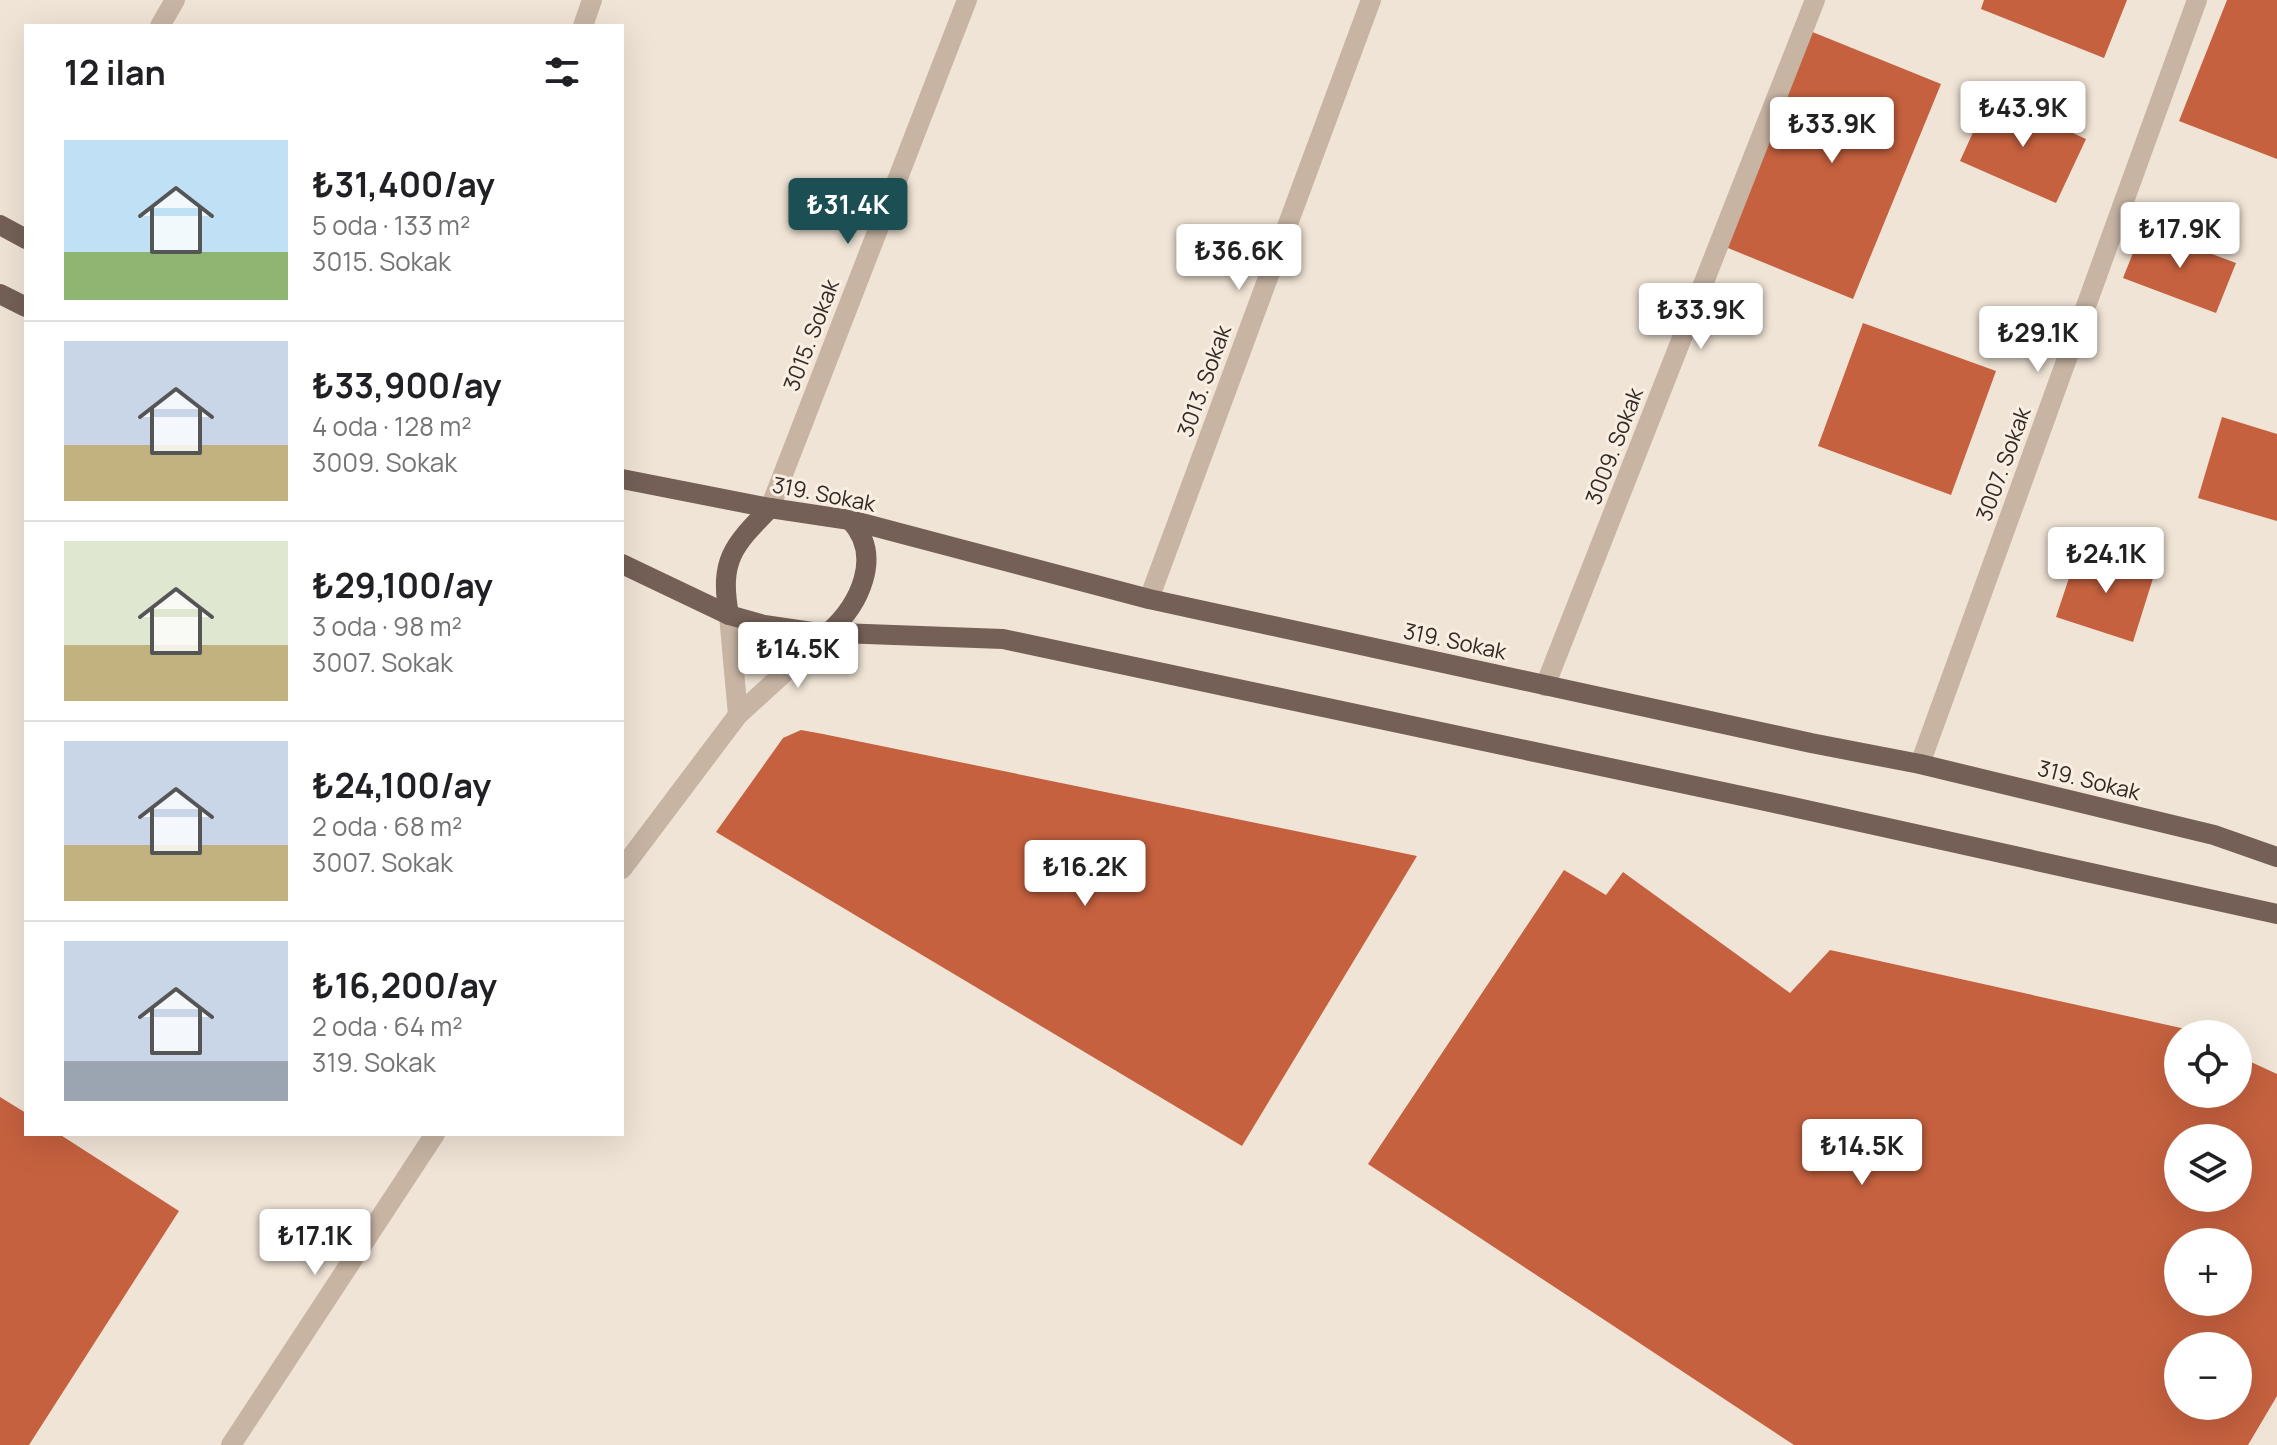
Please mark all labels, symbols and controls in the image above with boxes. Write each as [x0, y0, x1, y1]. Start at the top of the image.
text: 12 ilan [64, 49, 166, 95]
icon: filters [540, 50, 584, 94]
pin: ₺43.9K [1958, 81, 2088, 149]
text: ₺43.9K [1979, 89, 2067, 125]
pin: ₺33.9K [1767, 97, 1897, 165]
text: ₺33.9K [1788, 105, 1876, 141]
text: ₺31,400/ay [312, 161, 495, 207]
icon: home [128, 172, 224, 268]
pin: ₺31.4K [783, 178, 913, 246]
text: ₺31.4K [806, 186, 890, 222]
pin: ₺17.9K [2115, 202, 2245, 270]
text: 5 oda · 133 m² [312, 207, 470, 243]
text: ₺17.9K [2139, 210, 2221, 246]
pin: ₺36.6K [1174, 224, 1304, 292]
text: ₺36.6K [1194, 232, 1284, 268]
text: 3015. Sokak [312, 243, 451, 279]
street label: 3015. Sokak [776, 274, 846, 395]
pin: ₺33.9K [1636, 283, 1766, 351]
text: ₺33.9K [1657, 291, 1745, 327]
pin: ₺29.1K [1973, 306, 2103, 374]
text: ₺29.1K [1997, 314, 2079, 350]
street label: 3013. Sokak [1170, 320, 1238, 441]
text: ₺33,900/ay [312, 362, 501, 408]
icon: home [128, 373, 224, 469]
street label: 3009. Sokak [1578, 382, 1650, 509]
street label: 3007. Sokak [1969, 402, 2038, 525]
text: 4 oda · 128 m² [312, 408, 472, 444]
text: 3009. Sokak [312, 444, 457, 480]
street label: 319. Sokak [770, 469, 879, 519]
pin: ₺24.1K [2041, 527, 2171, 595]
text: ₺24.1K [2066, 535, 2146, 571]
text: ₺29,100/ay [312, 562, 493, 608]
icon: home [128, 573, 224, 669]
text: 3 oda · 98 m² [312, 608, 462, 644]
street label: 319. Sokak [1401, 615, 1510, 667]
pin: ₺14.5K [733, 622, 863, 690]
text: ₺14.5K [756, 630, 840, 666]
text: 3007. Sokak [312, 644, 453, 680]
street label: 319. Sokak [2035, 753, 2144, 807]
text: ₺24,100/ay [312, 762, 491, 808]
icon: home [128, 773, 224, 869]
text: 2 oda · 68 m² [312, 808, 462, 844]
pin: ₺16.2K [1020, 840, 1150, 908]
text: 3007. Sokak [312, 844, 453, 880]
text: ₺16.2K [1043, 848, 1127, 884]
text: ₺16,200/ay [312, 962, 497, 1008]
icon: home [128, 973, 224, 1069]
text: 2 oda · 64 m² [312, 1008, 463, 1044]
map controls [2164, 1020, 2252, 1420]
button: locate [2164, 1020, 2252, 1108]
text: 319. Sokak [312, 1044, 436, 1080]
pin: ₺14.5K [1797, 1119, 1927, 1187]
button: layers [2164, 1124, 2252, 1212]
text: ₺14.5K [1820, 1127, 1904, 1163]
pin: ₺17.1K [250, 1209, 380, 1277]
text: ₺17.1K [278, 1217, 352, 1253]
button: + [2164, 1228, 2252, 1316]
button: − [2164, 1332, 2252, 1420]

